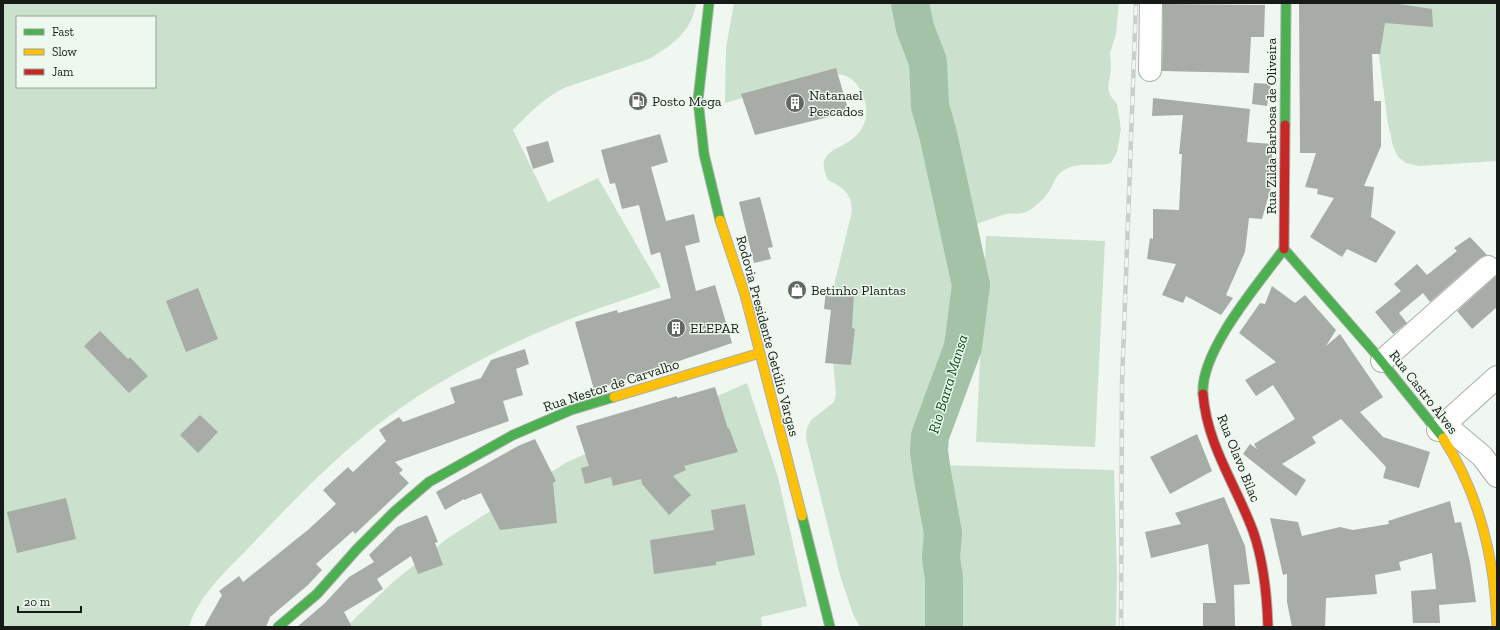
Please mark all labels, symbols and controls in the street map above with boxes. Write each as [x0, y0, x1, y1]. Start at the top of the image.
legend [16, 16, 156, 88]
text: Fast [52, 25, 75, 39]
street label: Rua Zilda Barbosa de Oliveira [1263, 37, 1280, 214]
text: Slow [52, 45, 78, 59]
text: Jam [52, 65, 74, 79]
place label: Natanael Pescados [809, 87, 864, 120]
fuel station icon: Posto Mega [627, 90, 649, 112]
building icon: Natanael Pescados [784, 92, 806, 114]
place label: Posto Mega [652, 93, 722, 110]
street label: Rodovia Presidente Getúlio Vargas [732, 234, 803, 438]
shop icon: Betinho Plantas [786, 279, 808, 301]
place label: Betinho Plantas [811, 282, 906, 299]
building icon: ELEPAR [665, 317, 687, 339]
place label: ELEPAR [690, 320, 740, 337]
water label: Rio Barra Mansa [924, 332, 972, 436]
street label: Rua Castro Alves [1386, 347, 1462, 438]
street label: Rua Nestor de Carvalho [541, 355, 681, 416]
street label: Rua Olavo Bilac [1213, 412, 1264, 505]
scale bar [18, 588, 81, 614]
text: 20 m [24, 595, 51, 609]

